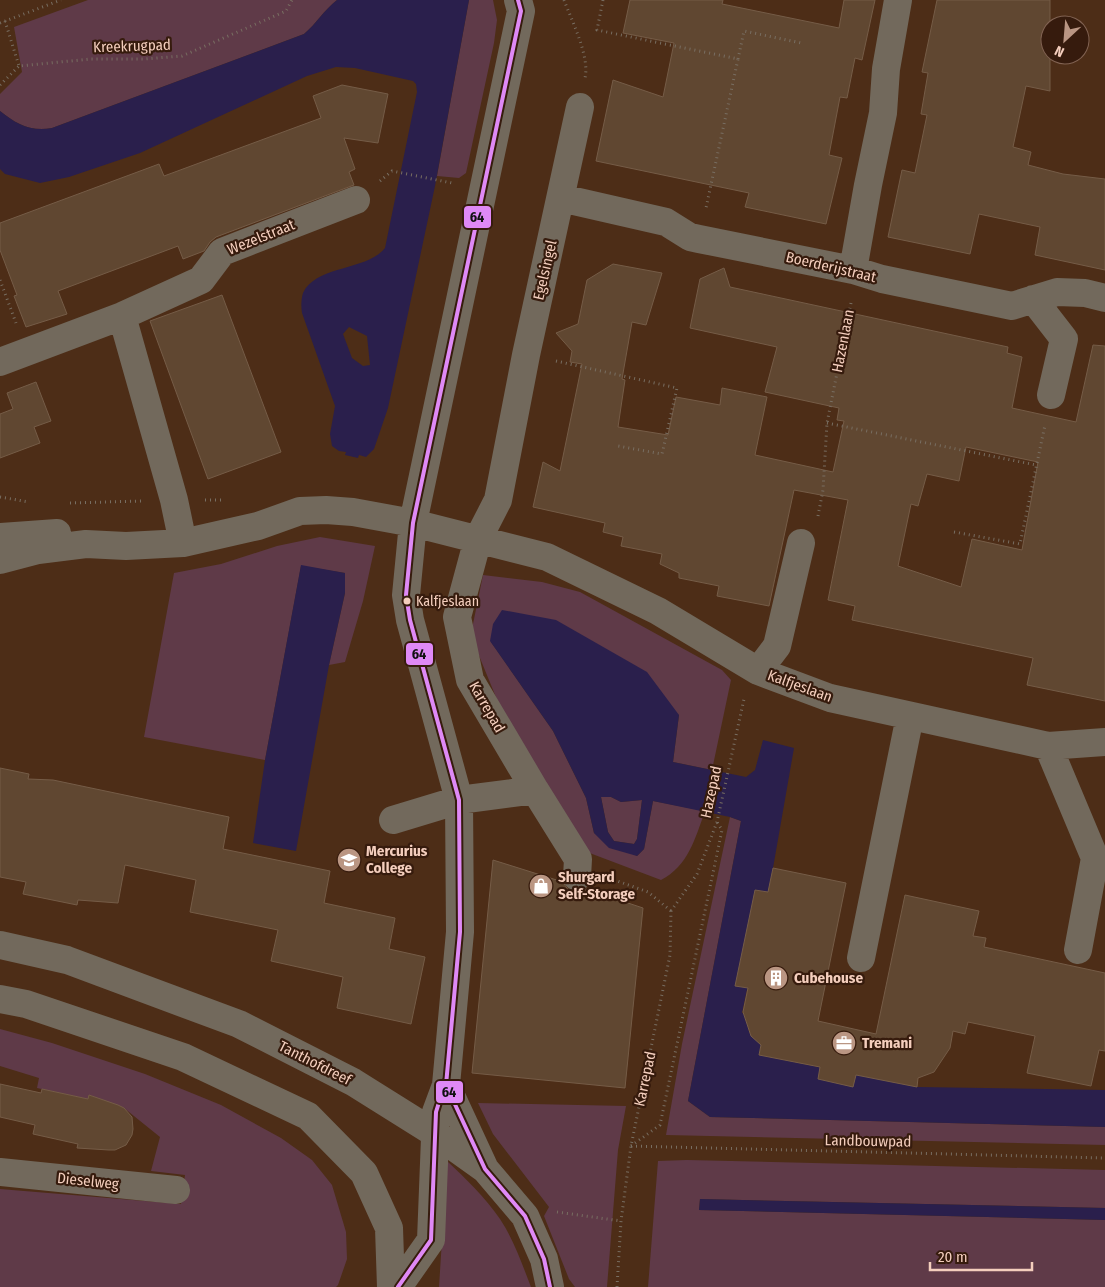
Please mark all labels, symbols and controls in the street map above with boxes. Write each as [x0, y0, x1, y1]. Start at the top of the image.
north arrow [1040, 15, 1090, 65]
street label: Kreekrugpad [93, 36, 171, 56]
text: N [1052, 42, 1067, 61]
line badge: 64 [463, 205, 492, 229]
text: 64 [470, 209, 484, 226]
street label: Wezelstraat [225, 215, 297, 259]
street label: Egelsingel [529, 238, 561, 302]
street label: Boerderijstraat [784, 248, 878, 286]
street label: Hazenlaan [828, 308, 858, 374]
place label: Kalfjeslaan [416, 593, 479, 610]
marker: Kalfjeslaan [402, 596, 412, 606]
line badge: 64 [405, 642, 434, 666]
text: 64 [412, 646, 426, 663]
street label: Kalfjeslaan [765, 666, 835, 706]
street label: Karrepad [465, 678, 509, 736]
street label: Hazepad [697, 764, 725, 820]
place label: Mercurius College [366, 842, 428, 877]
school or university icon: Mercurius College [336, 847, 362, 873]
place label: Shurgard Self-Storage [558, 868, 635, 903]
shop icon: Shurgard Self-Storage [528, 873, 554, 899]
building icon: Cubehouse [763, 965, 789, 991]
place label: Cubehouse [794, 969, 863, 987]
office icon: Tremani [831, 1030, 857, 1056]
place label: Tremani [862, 1034, 912, 1052]
street label: Tanthofdreef [276, 1037, 355, 1090]
street label: Karrepad [630, 1050, 660, 1108]
line badge: 64 [435, 1080, 464, 1104]
text: 64 [442, 1084, 456, 1101]
street label: Landbouwpad [825, 1131, 911, 1151]
street label: Dieselweg [56, 1169, 120, 1193]
scale bar [930, 1240, 1032, 1272]
text: 20 m [938, 1248, 968, 1266]

